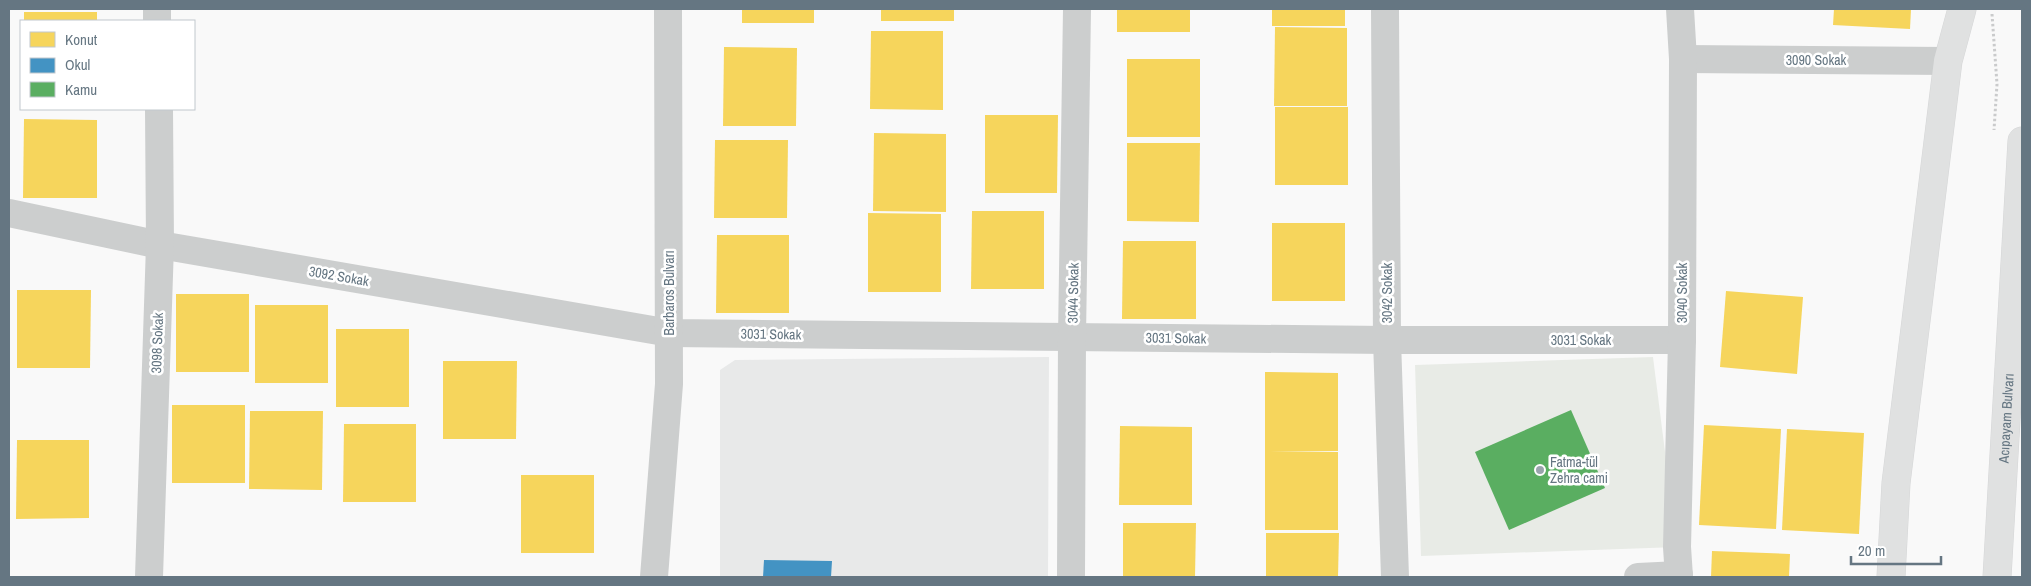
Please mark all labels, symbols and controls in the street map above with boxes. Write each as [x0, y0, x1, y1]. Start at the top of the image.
legend [20, 20, 195, 110]
text: Konut [65, 29, 98, 50]
street label: 3090 Sokak [1786, 51, 1847, 69]
text: Okul [65, 54, 90, 75]
text: Kamu [65, 79, 97, 100]
street label: Barbaros Bulvarı [660, 250, 678, 336]
street label: 3092 Sokak [308, 262, 371, 290]
street label: 3044 Sokak [1063, 262, 1083, 323]
street label: 3042 Sokak [1378, 262, 1396, 323]
street label: 3040 Sokak [1673, 262, 1691, 323]
street label: 3098 Sokak [147, 312, 167, 374]
street label: 3031 Sokak [741, 324, 802, 344]
street label: 3031 Sokak [1146, 328, 1207, 348]
street label: 3031 Sokak [1551, 331, 1612, 349]
street label: Acıpayam Bulvarı [1994, 373, 2018, 465]
place label: Fatma-tül Zehra cami [1550, 453, 1608, 487]
marker: Fatma-tül Zehra cami [1534, 464, 1546, 476]
scale bar [1851, 534, 1941, 566]
text: 20 m [1858, 540, 1885, 561]

